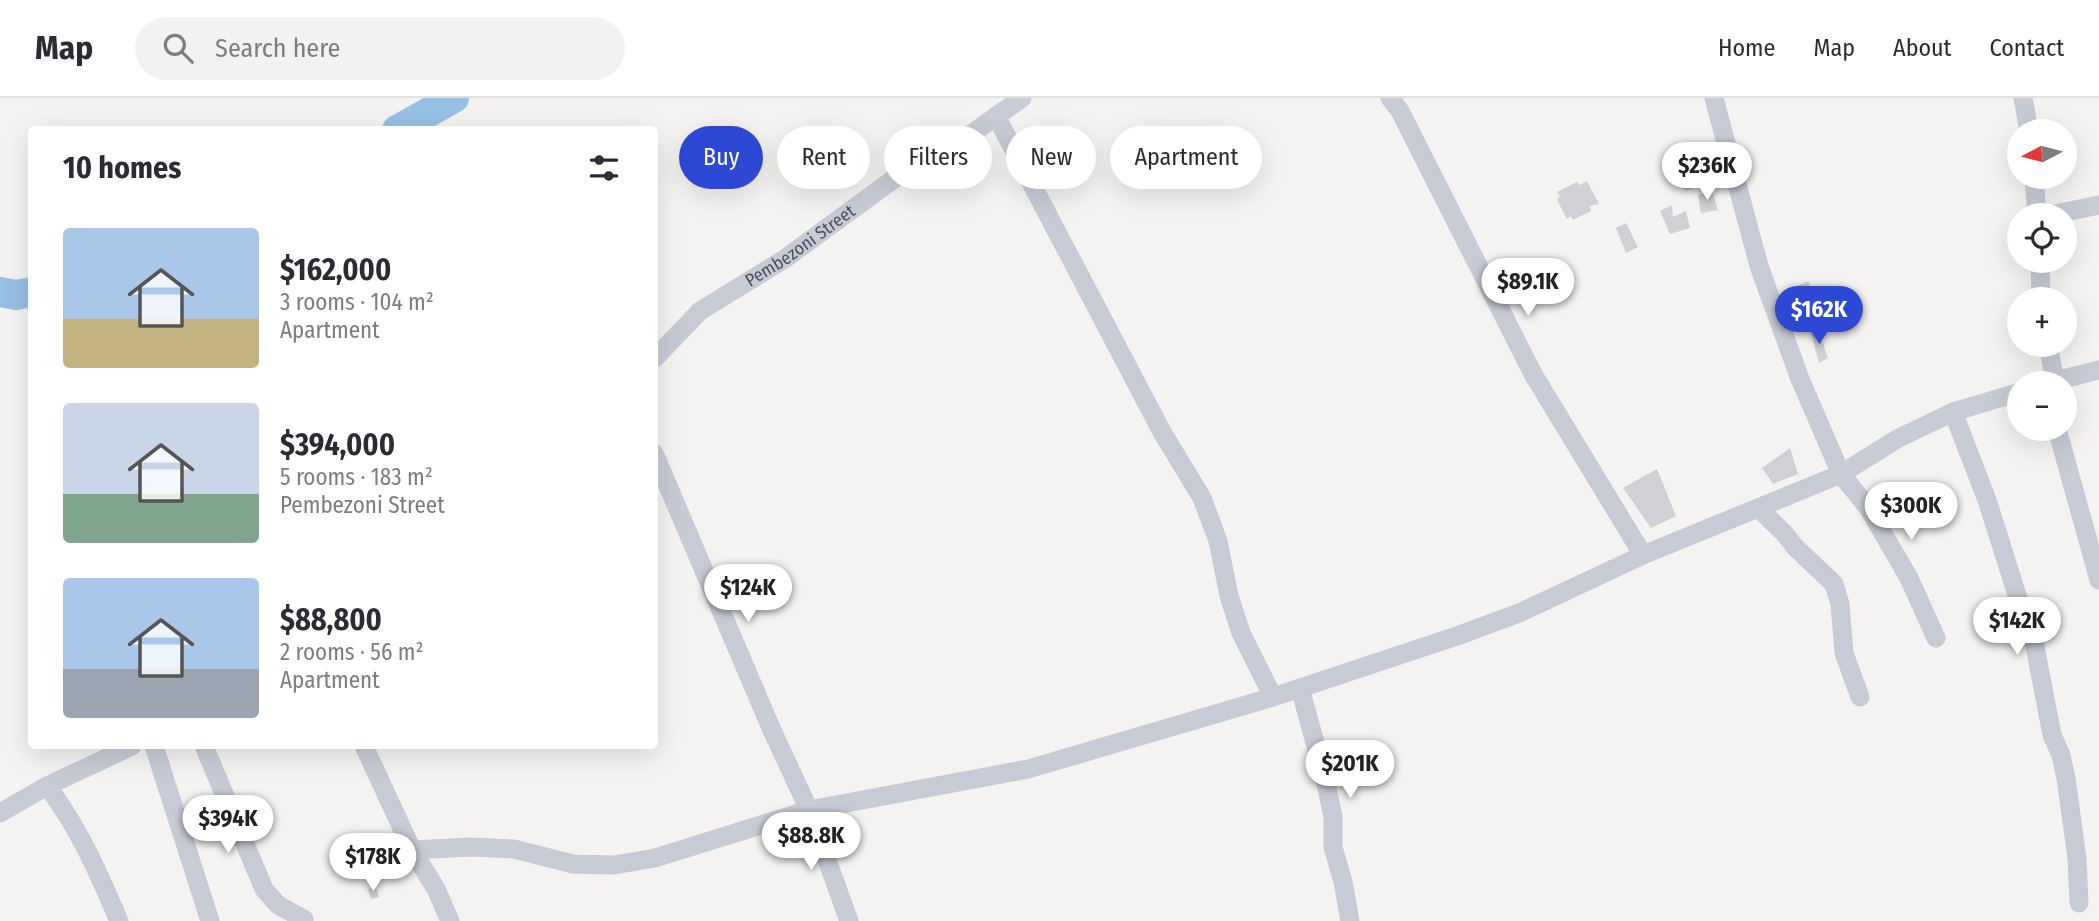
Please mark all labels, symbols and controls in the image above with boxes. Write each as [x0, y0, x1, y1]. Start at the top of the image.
search box [135, 17, 625, 80]
text: Map [35, 28, 93, 68]
icon: search [159, 29, 197, 67]
text: Search here [215, 33, 340, 64]
text: Home [1718, 34, 1775, 62]
text: Map [1813, 34, 1855, 62]
text: About [1893, 34, 1951, 62]
text: Contact [1989, 34, 2064, 62]
north arrow [2007, 119, 2077, 189]
map controls [2007, 119, 2077, 441]
chip: Buy [679, 126, 763, 189]
chip: Rent [777, 126, 870, 189]
chip: Filters [884, 126, 992, 189]
chip: New [1006, 126, 1096, 189]
chip: Apartment [1110, 126, 1262, 189]
pin: $236K [1658, 142, 1756, 202]
icon: filters [585, 149, 623, 187]
text: 10 homes [63, 150, 181, 186]
text: $236K [1678, 151, 1736, 179]
street label: Pembezoni Street [741, 200, 860, 292]
button: locate [2007, 203, 2077, 273]
text: $162,000 [280, 252, 391, 288]
icon: home [119, 256, 203, 340]
pin: $89.1K [1471, 258, 1585, 318]
text: $89.1K [1497, 267, 1559, 295]
pin: $162K [1770, 286, 1868, 346]
button: + [2007, 287, 2077, 357]
text: 3 rooms · 104 m² [280, 288, 434, 316]
text: $162K [1791, 295, 1847, 323]
text: Apartment [280, 316, 380, 344]
button: − [2007, 371, 2077, 441]
text: $394,000 [280, 427, 395, 463]
icon: home [119, 431, 203, 515]
text: 5 rooms · 183 m² [280, 463, 433, 491]
pin: $300K [1862, 482, 1960, 542]
text: Pembezoni Street [280, 491, 445, 519]
text: $300K [1881, 491, 1941, 519]
pin: $124K [699, 564, 797, 624]
text: $124K [720, 573, 776, 601]
pin: $142K [1968, 598, 2066, 657]
text: $88,800 [280, 602, 382, 638]
icon: home [119, 606, 203, 690]
text: $142K [1989, 606, 2045, 634]
text: 2 rooms · 56 m² [280, 638, 424, 666]
text: Apartment [280, 666, 380, 694]
pin: $201K [1301, 740, 1399, 800]
text: $201K [1321, 749, 1379, 777]
pin: $394K [179, 796, 277, 855]
text: $394K [198, 804, 258, 832]
pin: $88.8K [754, 812, 868, 872]
text: $88.8K [778, 821, 844, 849]
pin: $178K [324, 834, 422, 893]
text: $178K [345, 842, 401, 870]

